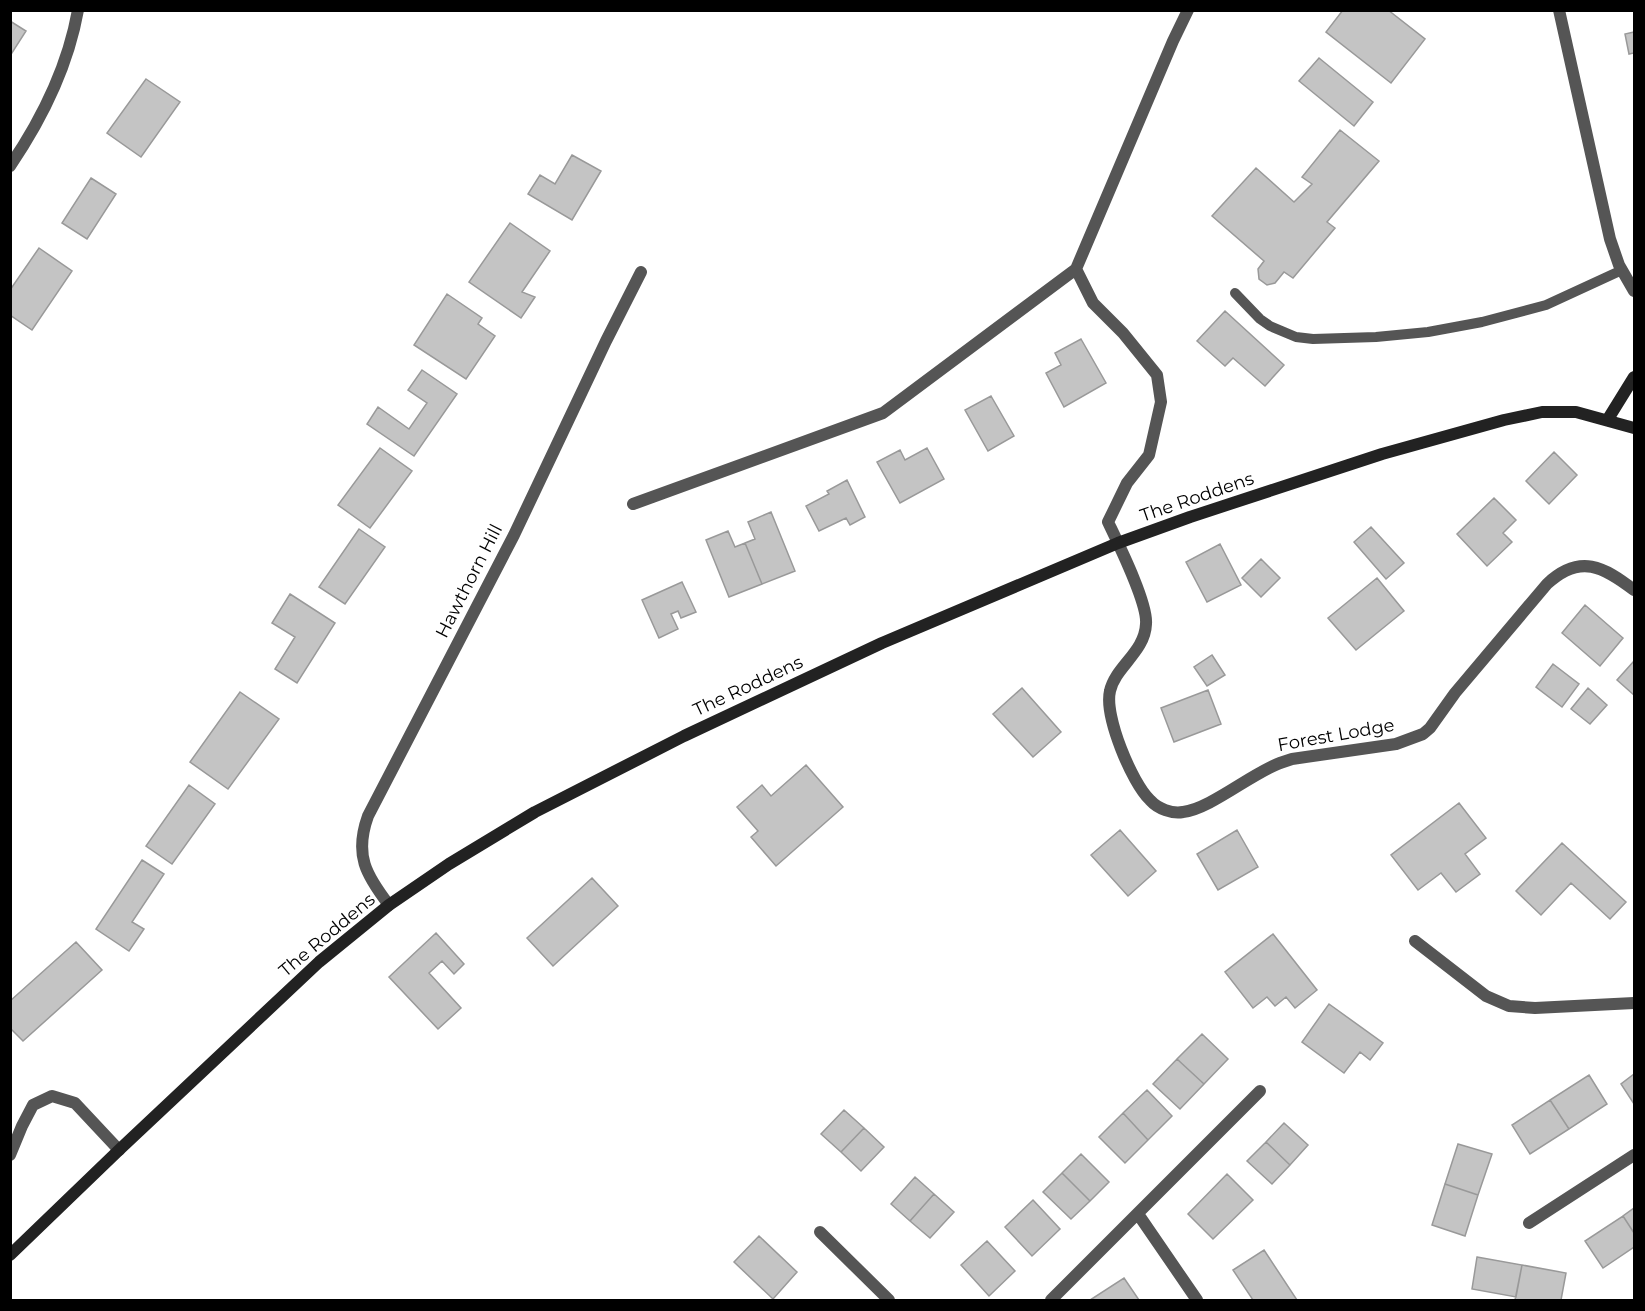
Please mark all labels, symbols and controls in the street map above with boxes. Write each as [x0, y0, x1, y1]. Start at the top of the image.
street label: The Roddens [1137, 467, 1257, 527]
street label: Hawthorn Hill [431, 520, 507, 642]
street label: The Roddens [690, 651, 807, 721]
street label: Forest Lodge [1276, 714, 1396, 756]
street label: The Roddens [274, 888, 380, 982]

